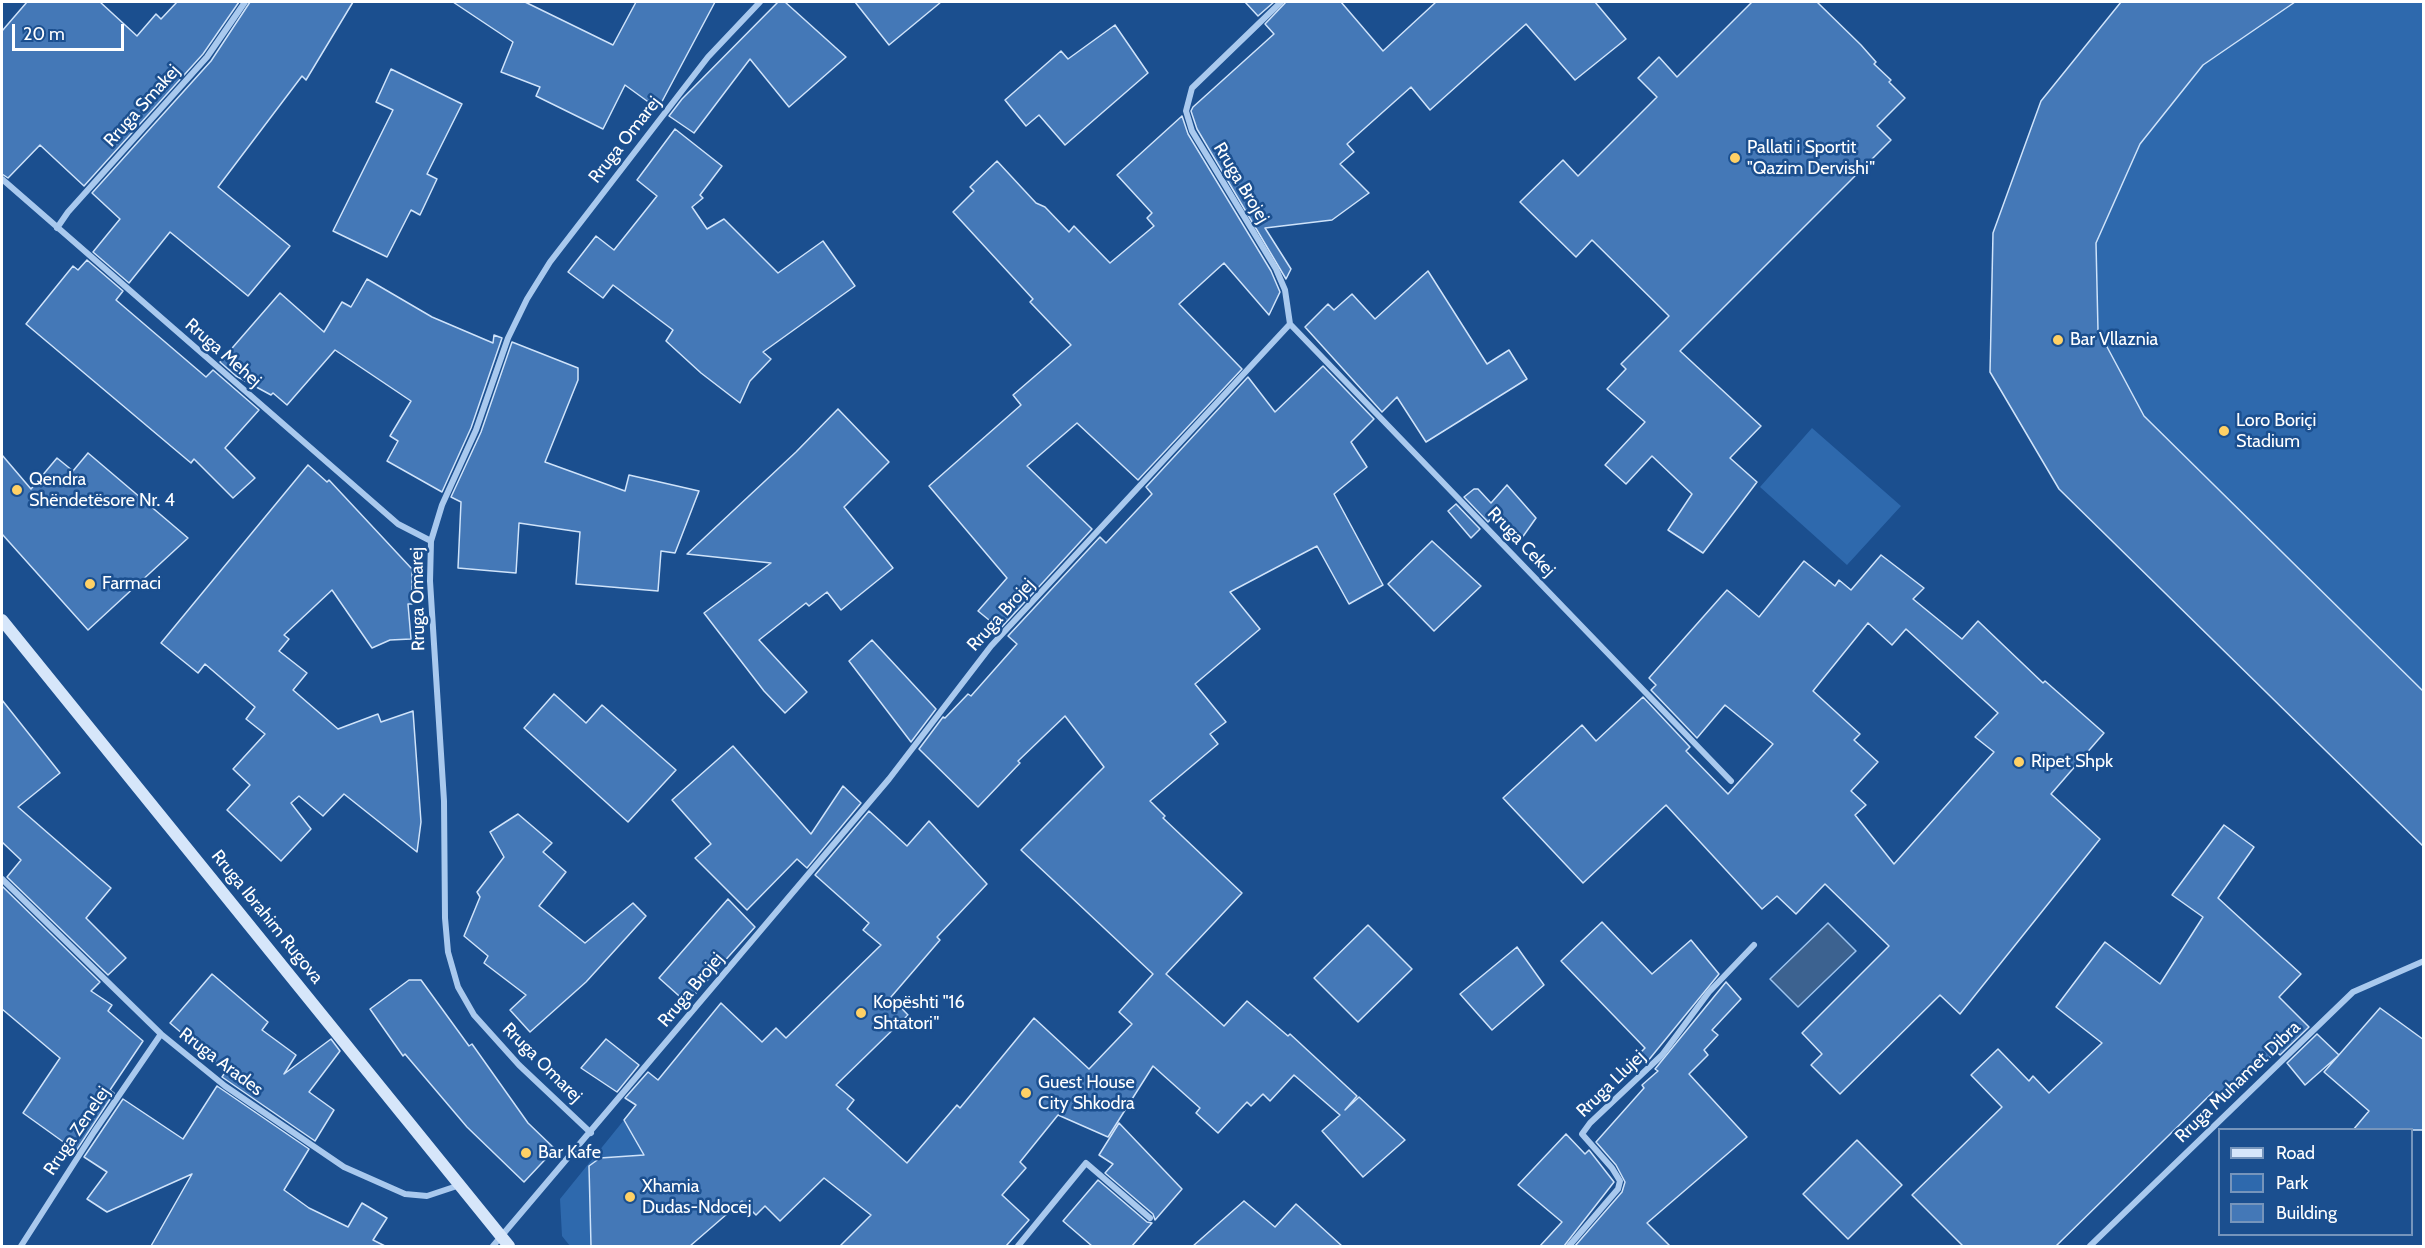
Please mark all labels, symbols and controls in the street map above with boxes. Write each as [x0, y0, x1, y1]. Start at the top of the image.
scale bar [15, 12, 128, 50]
text: 20 m [23, 23, 65, 45]
street label: Rruga Smakej [100, 60, 184, 152]
street label: Rruga Omarej [584, 92, 666, 188]
place label: Pallati i Sportit "Qazim Dervishi" [1747, 137, 1875, 180]
street label: Rruga Brojej [1208, 139, 1274, 227]
marker: Pallati i Sportit "Qazim Dervishi" [1728, 151, 1742, 165]
street label: Rruga Mehej [180, 314, 266, 392]
place label: Bar Vllaznia [2070, 329, 2158, 351]
marker: Bar Vllaznia [2051, 333, 2065, 347]
place label: Loro Boriçi Stadium [2236, 410, 2316, 452]
marker: Loro Boriçi Stadium [2217, 424, 2231, 438]
place label: Qendra Shëndetësore Nr. 4 [29, 469, 175, 512]
marker: Qendra Shëndetësore Nr. 4 [10, 483, 24, 497]
street label: Rruga Cekej [1483, 503, 1559, 581]
street label: Rruga Omarej [406, 547, 430, 651]
place label: Farmaci [102, 573, 161, 595]
street label: Rruga Brojej [963, 574, 1039, 656]
marker: Farmaci [83, 577, 97, 591]
place label: Ripet Shpk [2031, 751, 2113, 773]
marker: Ripet Shpk [2012, 755, 2026, 769]
street label: Rruga Ibrahim Rugova [206, 846, 328, 988]
street label: Rruga Brojej [654, 948, 728, 1032]
place label: Kopështi "16 Shtatori" [873, 992, 965, 1034]
marker: Kopështi "16 Shtatori" [854, 1006, 868, 1020]
street label: Rruga Muhamet Dibra [2171, 1017, 2305, 1147]
street label: Rruga Omarej [498, 1019, 586, 1107]
street label: Rruga Arades [175, 1023, 267, 1101]
street label: Rruga Llujej [1572, 1046, 1650, 1122]
place label: Guest House City Shkodra [1038, 1072, 1135, 1114]
street label: Rruga Zenelej [39, 1082, 115, 1180]
marker: Guest House City Shkodra [1019, 1086, 1033, 1100]
legend [2218, 1128, 2413, 1236]
place label: Bar Kafe [538, 1142, 601, 1164]
text: Road [2276, 1142, 2315, 1164]
marker: Bar Kafe [519, 1146, 533, 1160]
text: Park [2276, 1172, 2308, 1194]
place label: Xhamia Dudas-Ndocej [642, 1176, 752, 1218]
marker: Xhamia Dudas-Ndocej [623, 1190, 637, 1204]
text: Building [2276, 1202, 2337, 1224]

